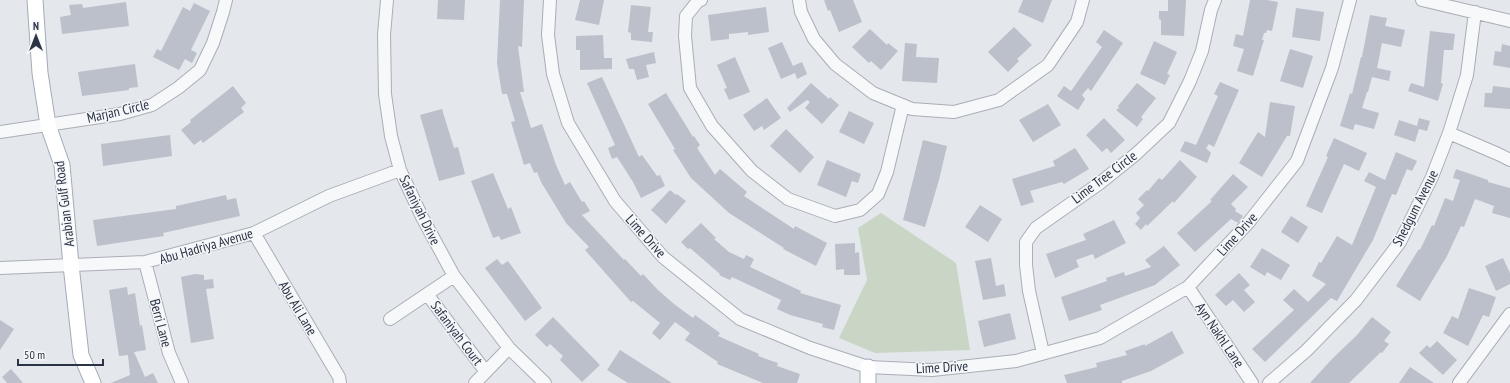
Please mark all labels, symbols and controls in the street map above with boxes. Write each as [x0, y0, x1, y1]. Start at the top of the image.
north arrow [16, 16, 56, 56]
text: N [33, 19, 39, 33]
street label: Marjan Circle [85, 95, 151, 127]
street label: Lime Tree Circle [1068, 147, 1140, 207]
street label: Arabian Gulf Road [50, 160, 78, 248]
street label: Shedgum Avenue [1388, 167, 1442, 249]
street label: Safaniyah Drive [395, 172, 445, 248]
street label: Lime Drive [1213, 208, 1261, 259]
street label: Lime Drive [622, 211, 670, 262]
street label: Abu Hadriya Avenue [157, 224, 255, 268]
street label: Abu Ali Lane [275, 277, 321, 339]
street label: Berri Lane [146, 297, 176, 349]
street label: Safaniyah Court [427, 297, 487, 369]
street label: Ayn Nakhl Lane [1192, 299, 1248, 371]
scale bar [18, 341, 103, 367]
text: 50 m [24, 347, 45, 362]
street label: Lime Drive [915, 357, 969, 377]

